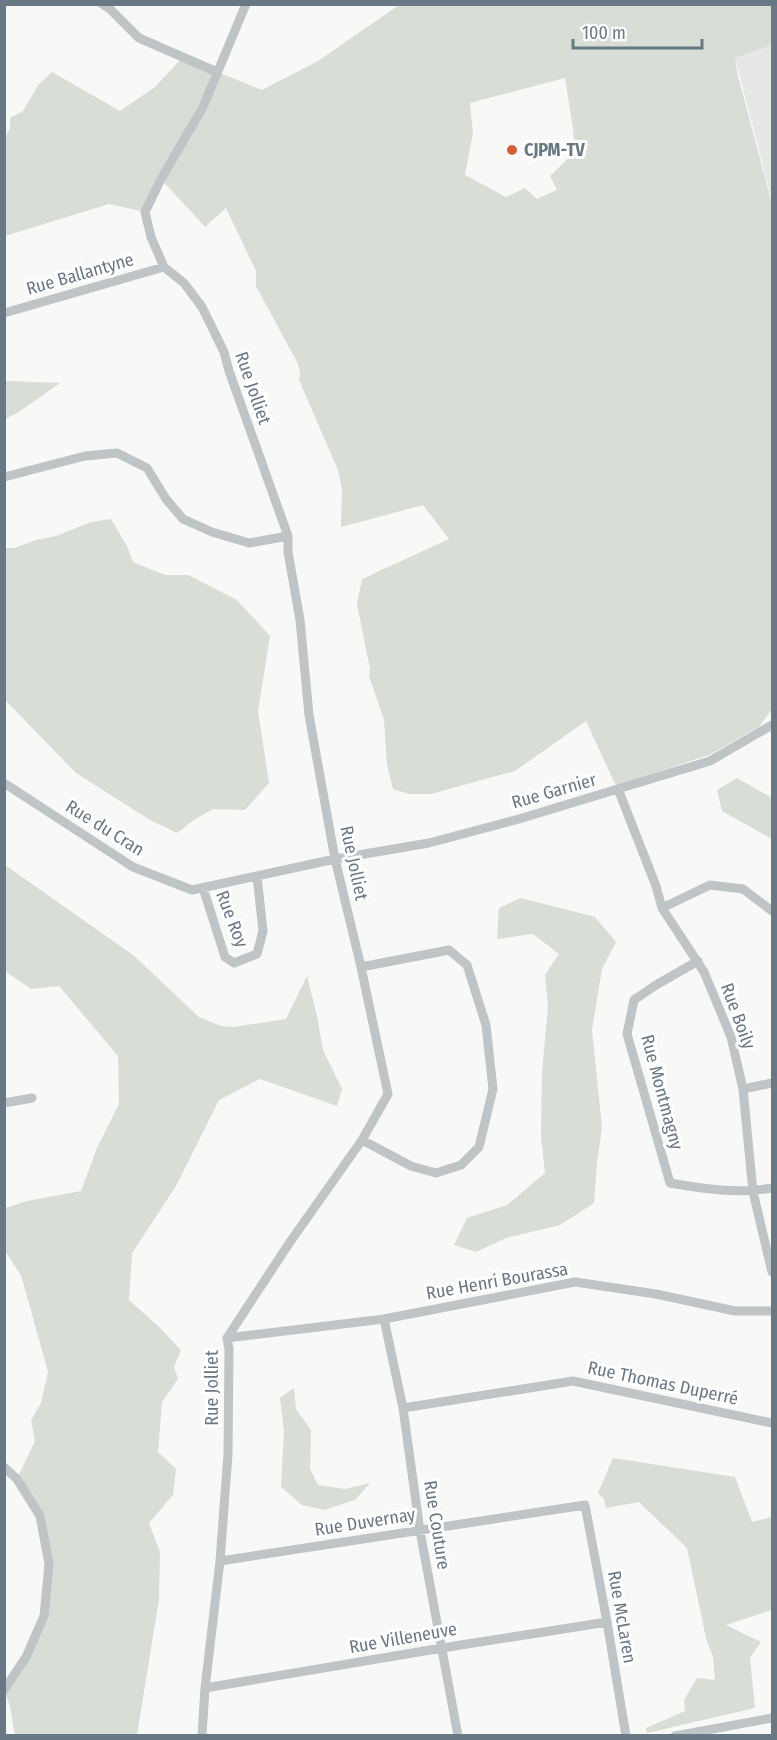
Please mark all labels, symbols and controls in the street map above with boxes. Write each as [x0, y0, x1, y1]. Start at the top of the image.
scale bar [573, 12, 702, 50]
text: 100 m [582, 22, 626, 44]
place label: CJPM-TV [524, 139, 585, 161]
marker: CJPM-TV [505, 143, 519, 157]
street label: Rue Ballantyne [24, 248, 136, 300]
street label: Rue Jolliet [230, 349, 276, 427]
street label: Rue Garnier [509, 768, 600, 814]
street label: Rue du Cran [62, 795, 148, 861]
street label: Rue Jolliet [335, 824, 373, 902]
street label: Rue Roy [211, 887, 253, 951]
street label: Rue Boily [716, 980, 760, 1052]
street label: Rue Montmagny [636, 1032, 688, 1152]
street label: Rue Henri Bourassa [424, 1258, 570, 1304]
street label: Rue Jolliet [201, 1350, 223, 1426]
street label: Rue Thomas Duperré [586, 1356, 740, 1410]
street label: Rue Couture [419, 1479, 455, 1571]
street label: Rue Duvernay [313, 1503, 417, 1541]
street label: Rue McLaren [603, 1569, 641, 1665]
street label: Rue Villeneuve [347, 1618, 459, 1658]

